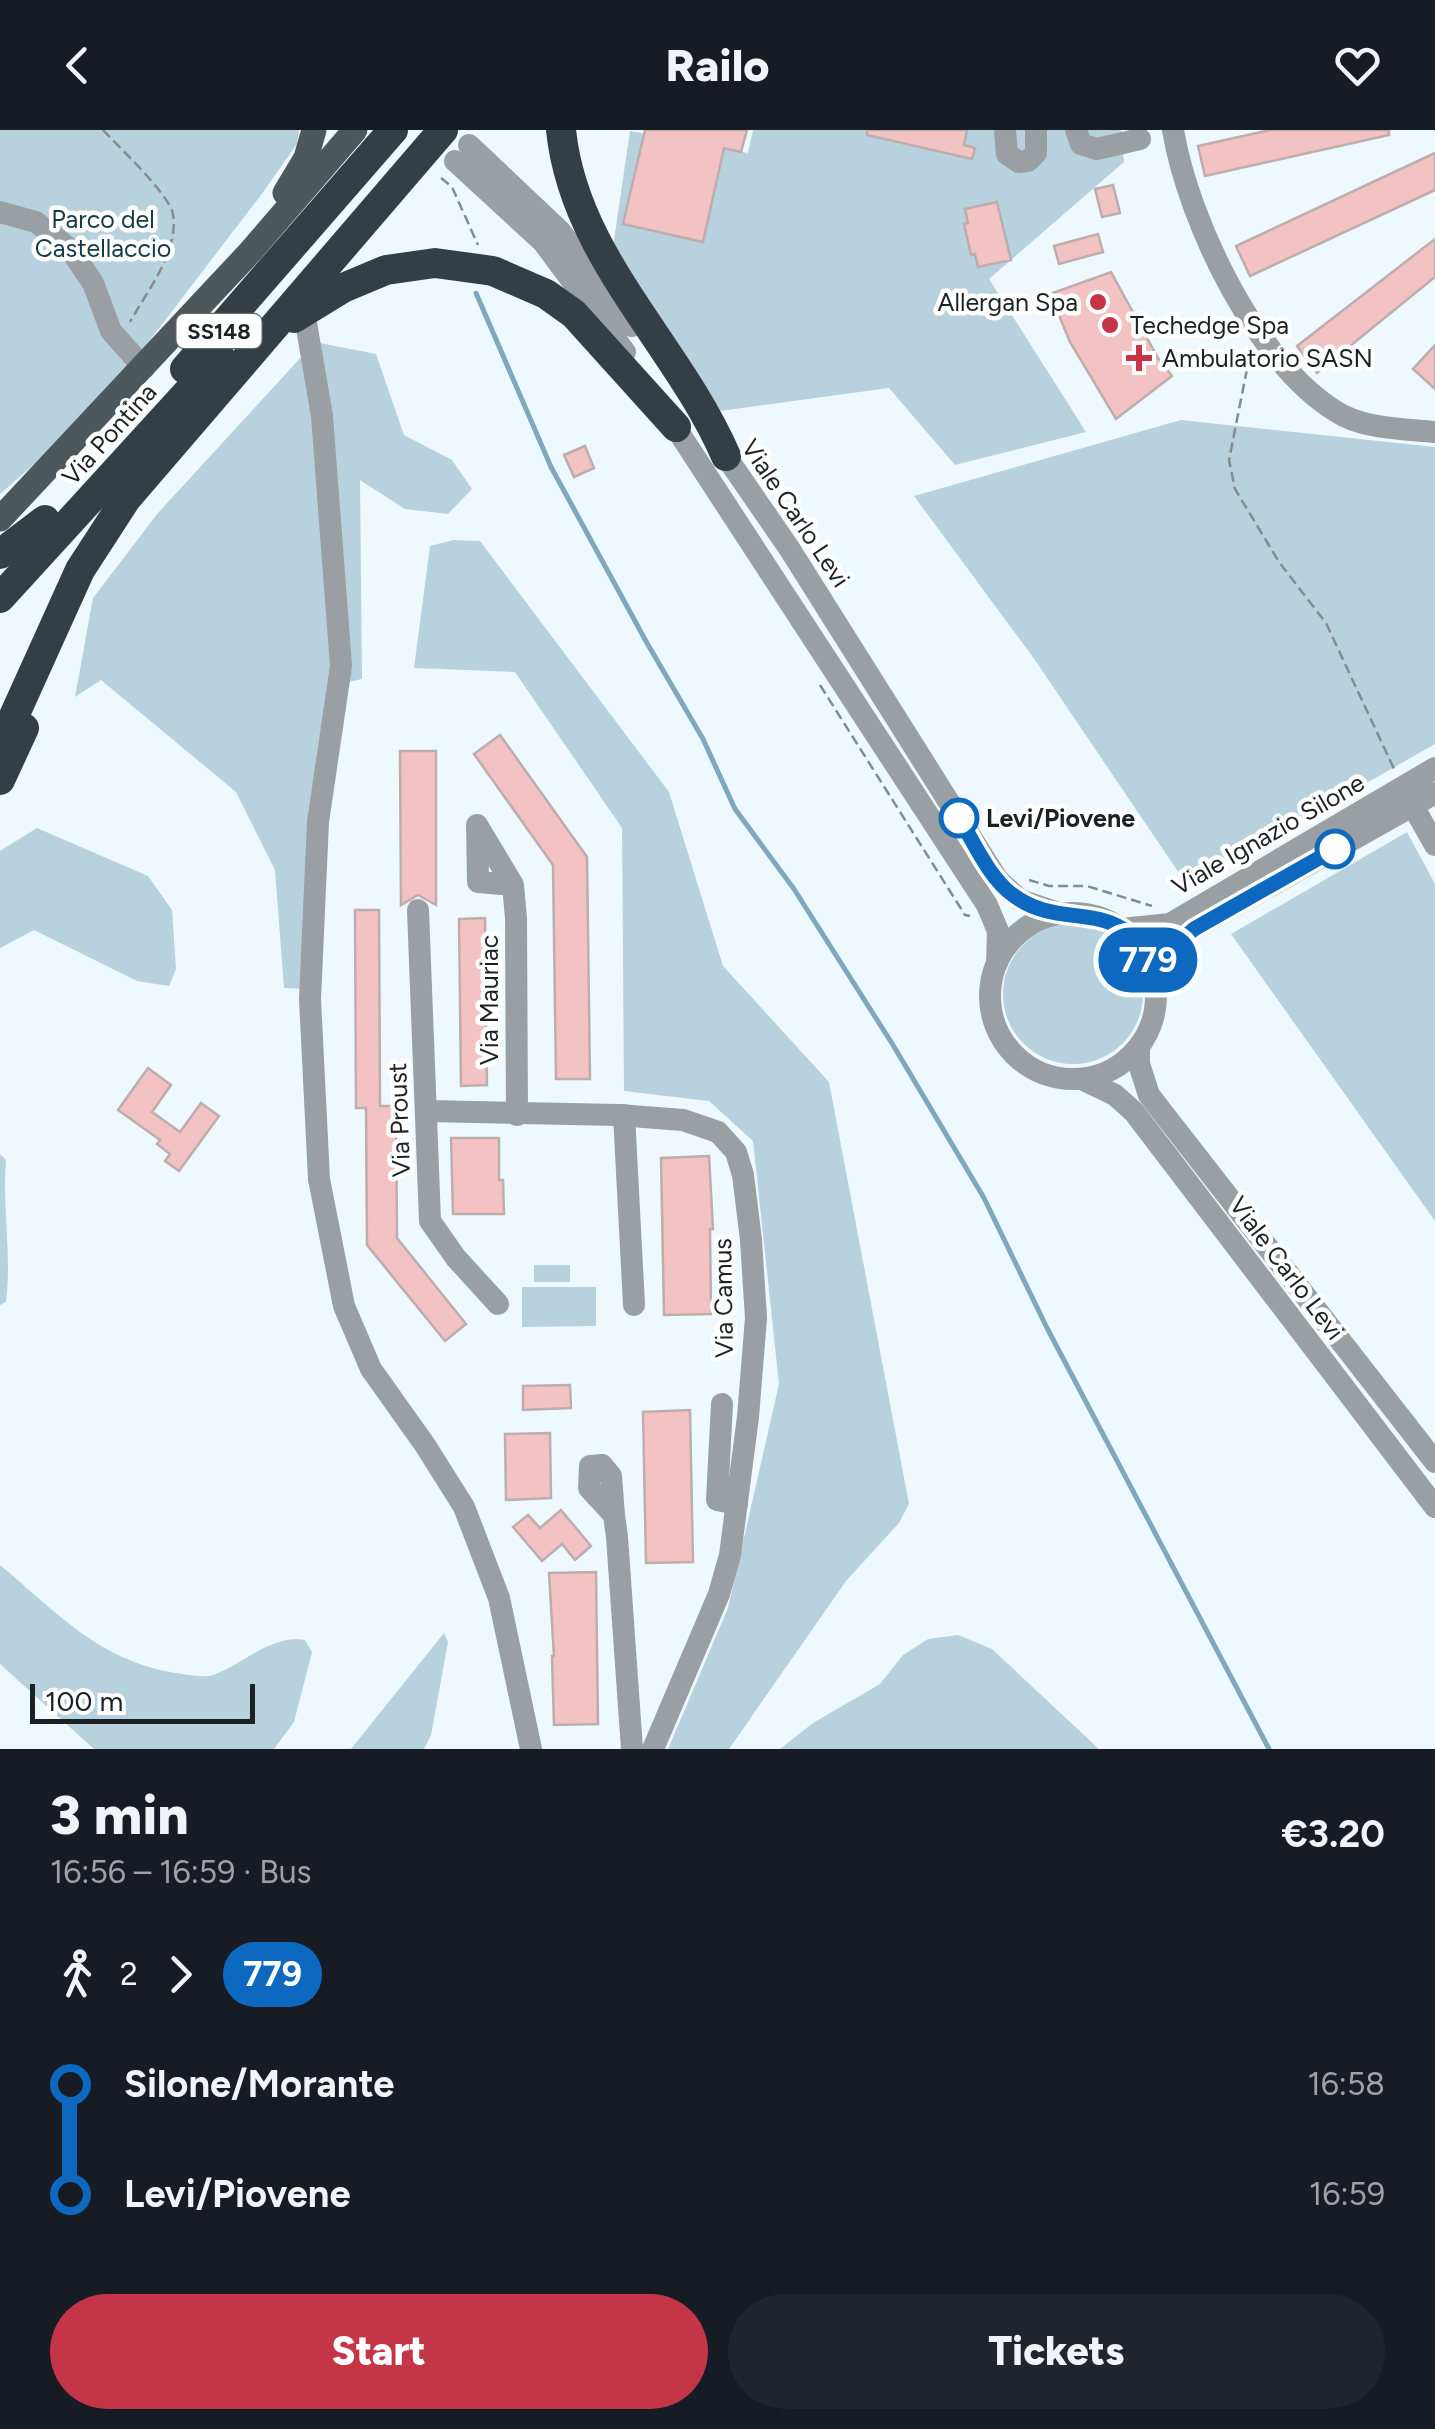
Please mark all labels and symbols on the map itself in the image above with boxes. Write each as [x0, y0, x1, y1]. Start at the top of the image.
park label: Parco del Castellaccio [35, 204, 171, 263]
place label: Allergan Spa [938, 287, 1078, 317]
marker: Allergan Spa [1087, 291, 1109, 313]
place label: Techedge Spa [1130, 310, 1289, 340]
road number: SS148 [176, 314, 262, 348]
marker: Techedge Spa [1099, 314, 1121, 336]
place label: Ambulatorio SASN [1162, 343, 1373, 373]
marker: Ambulatorio SASN [1126, 345, 1152, 371]
street label: Via Pontina [55, 377, 163, 491]
street label: Viale Carlo Levi [736, 433, 856, 593]
street label: Viale Ignazio Silone [1167, 767, 1369, 901]
marker: Levi/Piovene [940, 799, 978, 837]
place label: Levi/Piovene [986, 803, 1135, 833]
unlabelled marker [1316, 830, 1354, 868]
line badge: 779 [1090, 928, 1206, 992]
street label: Via Mauriac [474, 935, 504, 1065]
street label: Via Proust [382, 1062, 416, 1178]
street label: Viale Carlo Levi [1223, 1190, 1351, 1346]
street label: Via Camus [707, 1238, 739, 1358]
scale bar [30, 1679, 255, 1724]

